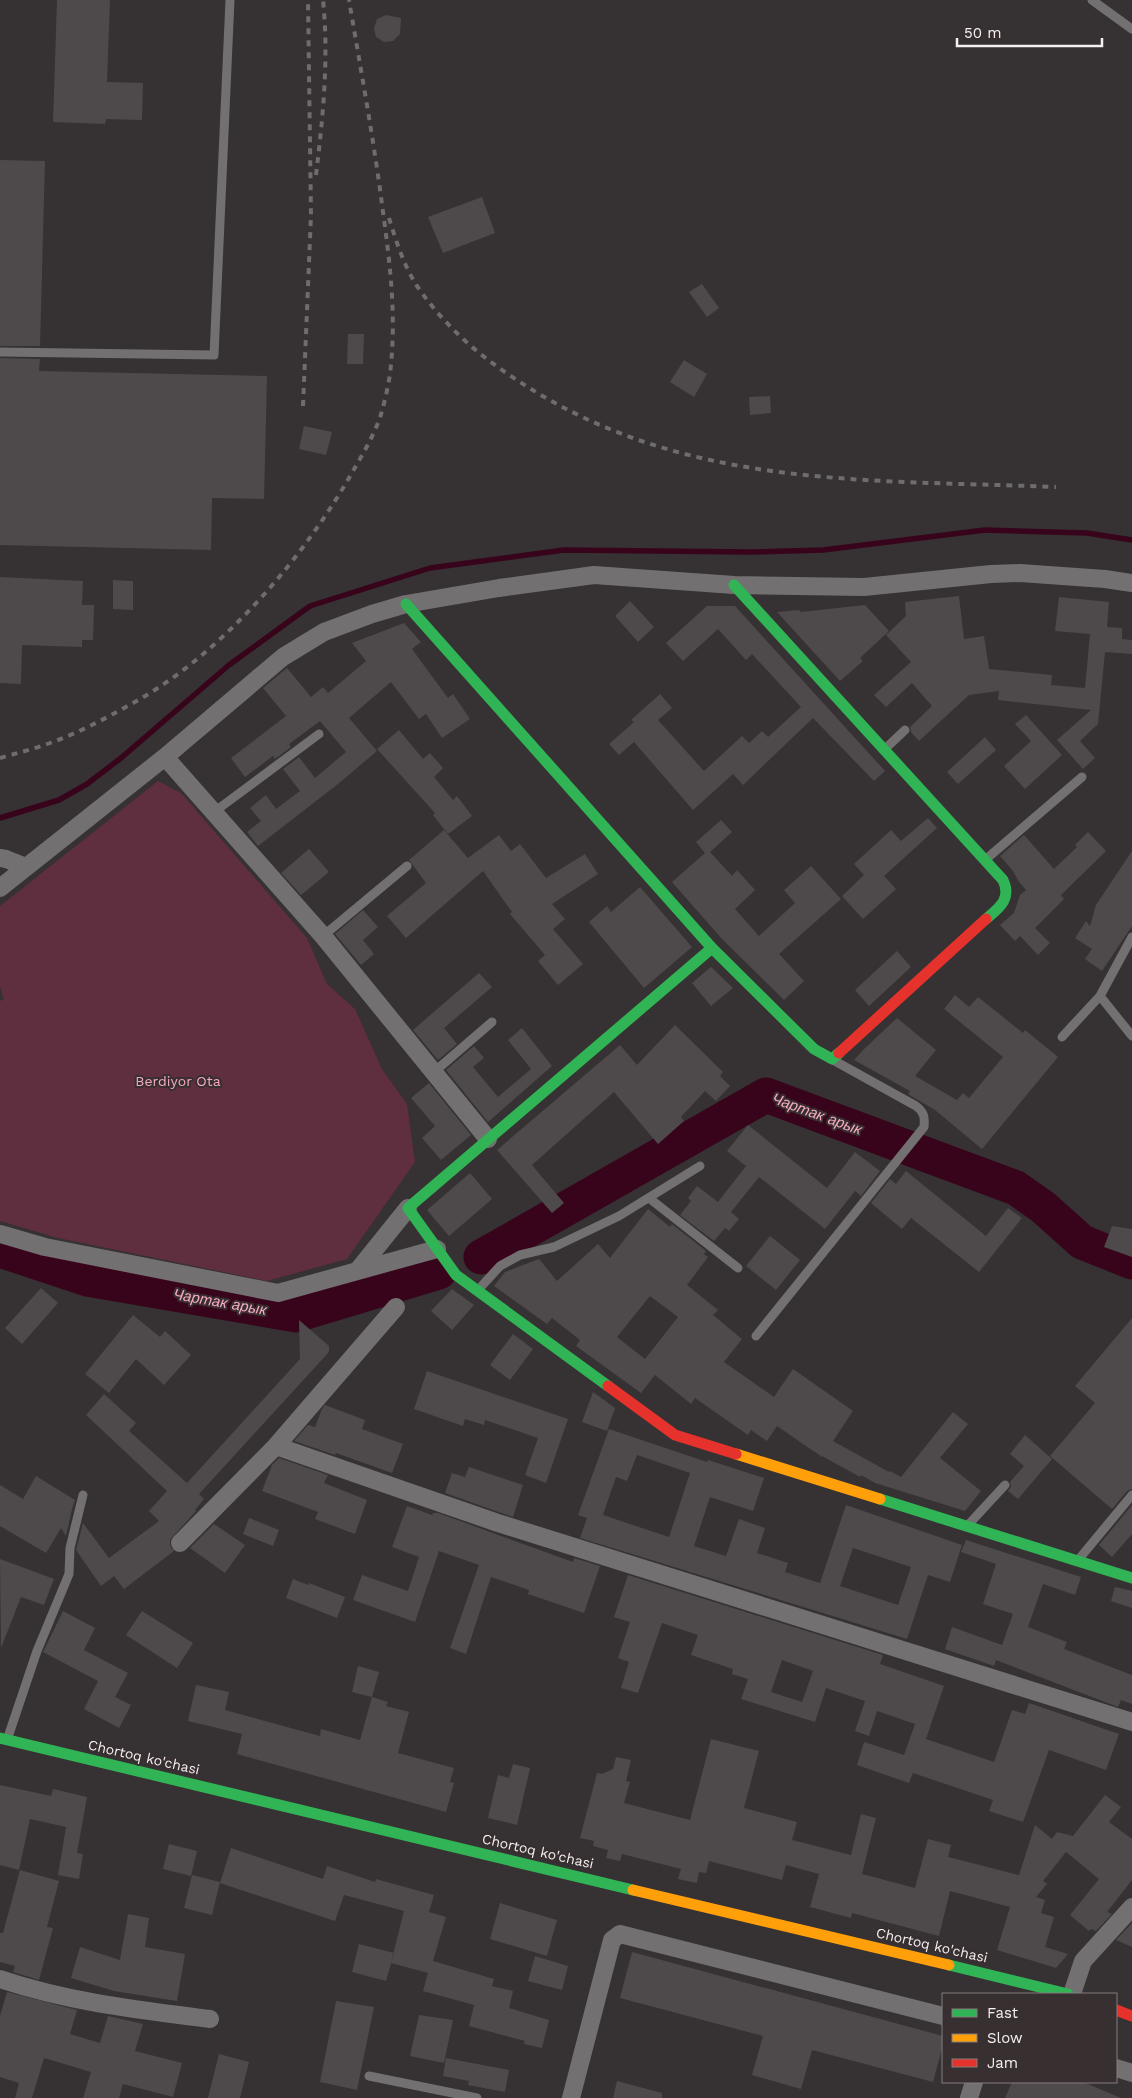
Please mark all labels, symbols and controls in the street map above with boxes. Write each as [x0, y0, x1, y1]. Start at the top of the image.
scale bar [957, 15, 1102, 47]
text: 50 m [964, 24, 1001, 42]
park label: Berdiyor Ota [135, 1073, 221, 1089]
water label: Чартак арык [770, 1089, 865, 1139]
water label: Чартак арык [172, 1285, 269, 1319]
street label: Chortoq ko'chasi [87, 1736, 201, 1778]
street label: Chortoq ko'chasi [481, 1830, 595, 1872]
street label: Chortoq ko'chasi [875, 1924, 989, 1966]
legend [942, 1993, 1117, 2083]
text: Fast [987, 2004, 1019, 2022]
text: Slow [987, 2029, 1023, 2047]
text: Jam [987, 2054, 1018, 2072]

